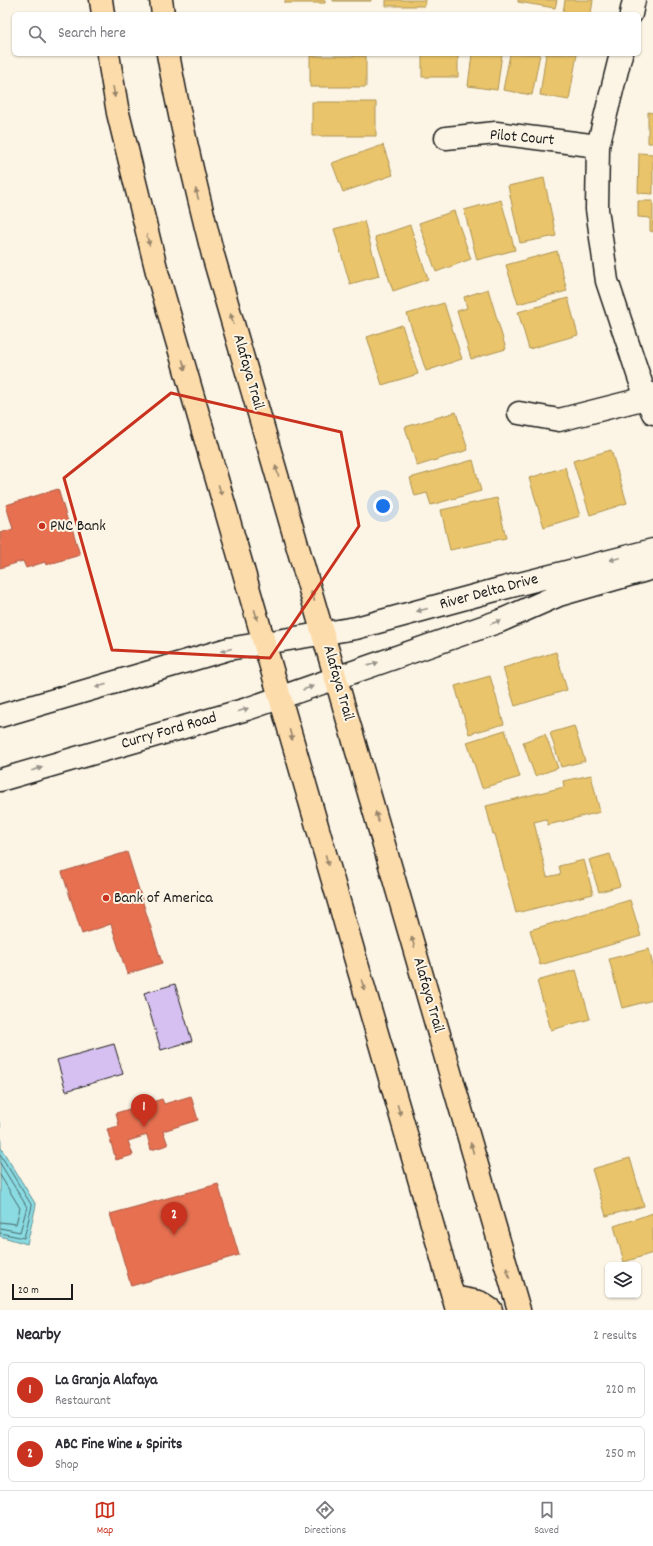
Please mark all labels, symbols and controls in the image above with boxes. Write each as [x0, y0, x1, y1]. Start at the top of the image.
search box [12, 12, 641, 56]
icon: search [26, 23, 48, 45]
text: Search here [58, 23, 126, 45]
one-way arrow [111, 86, 117, 99]
street label: Pilot Court [489, 124, 555, 152]
one-way arrow [194, 188, 200, 200]
one-way arrow [146, 233, 152, 246]
one-way arrow [229, 313, 235, 325]
street label: Alafaya Trail [226, 332, 270, 413]
one-way arrow [181, 359, 187, 371]
one-way arrow [274, 465, 280, 477]
one-way arrow [217, 484, 223, 496]
your location [373, 496, 393, 516]
place label: PNC Bank [50, 515, 106, 538]
marker: PNC Bank [37, 521, 47, 531]
one-way arrow [609, 557, 621, 563]
street label: River Delta Drive [437, 568, 541, 616]
one-way arrow [310, 589, 316, 601]
one-way arrow [415, 607, 427, 613]
one-way arrow [253, 609, 259, 621]
one-way arrow [491, 618, 503, 624]
street label: Alafaya Trail [316, 643, 360, 724]
one-way arrow [220, 648, 232, 654]
one-way arrow [368, 661, 380, 667]
one-way arrow [95, 683, 107, 689]
one-way arrow [302, 684, 314, 690]
street label: Curry Ford Road [119, 706, 219, 756]
one-way arrow [237, 707, 249, 713]
one-way arrow [288, 729, 294, 741]
one-way arrow [32, 766, 44, 772]
one-way arrow [374, 811, 380, 823]
one-way arrow [324, 854, 330, 866]
place label: Bank of America [114, 887, 213, 910]
marker: Bank of America [101, 893, 111, 903]
one-way arrow [410, 936, 416, 948]
street label: Alafaya Trail [406, 955, 450, 1036]
one-way arrow [360, 979, 366, 991]
pin: 1 [131, 1094, 157, 1127]
one-way arrow [396, 1104, 402, 1116]
one-way arrow [469, 1141, 475, 1153]
pin: 2 [161, 1202, 187, 1235]
map controls [605, 1262, 641, 1298]
button: layers [605, 1262, 641, 1298]
one-way arrow [505, 1266, 511, 1278]
scale bar [12, 1282, 73, 1301]
text: 20 m [18, 1283, 39, 1299]
text: Nearby [16, 1324, 60, 1348]
text: 2 results [593, 1327, 637, 1346]
text: La Granja Alafaya [55, 1370, 157, 1392]
text: 1 [29, 1381, 31, 1400]
text: 220 m [606, 1381, 636, 1400]
text: Restaurant [55, 1392, 111, 1411]
text: ABC Fine Wine & Spirits [55, 1434, 182, 1456]
text: 2 [27, 1445, 33, 1464]
text: 250 m [605, 1445, 636, 1464]
text: Shop [55, 1456, 78, 1475]
tab: Map [94, 1499, 116, 1539]
tab: Directions [304, 1499, 346, 1539]
tab: Saved [534, 1499, 559, 1539]

